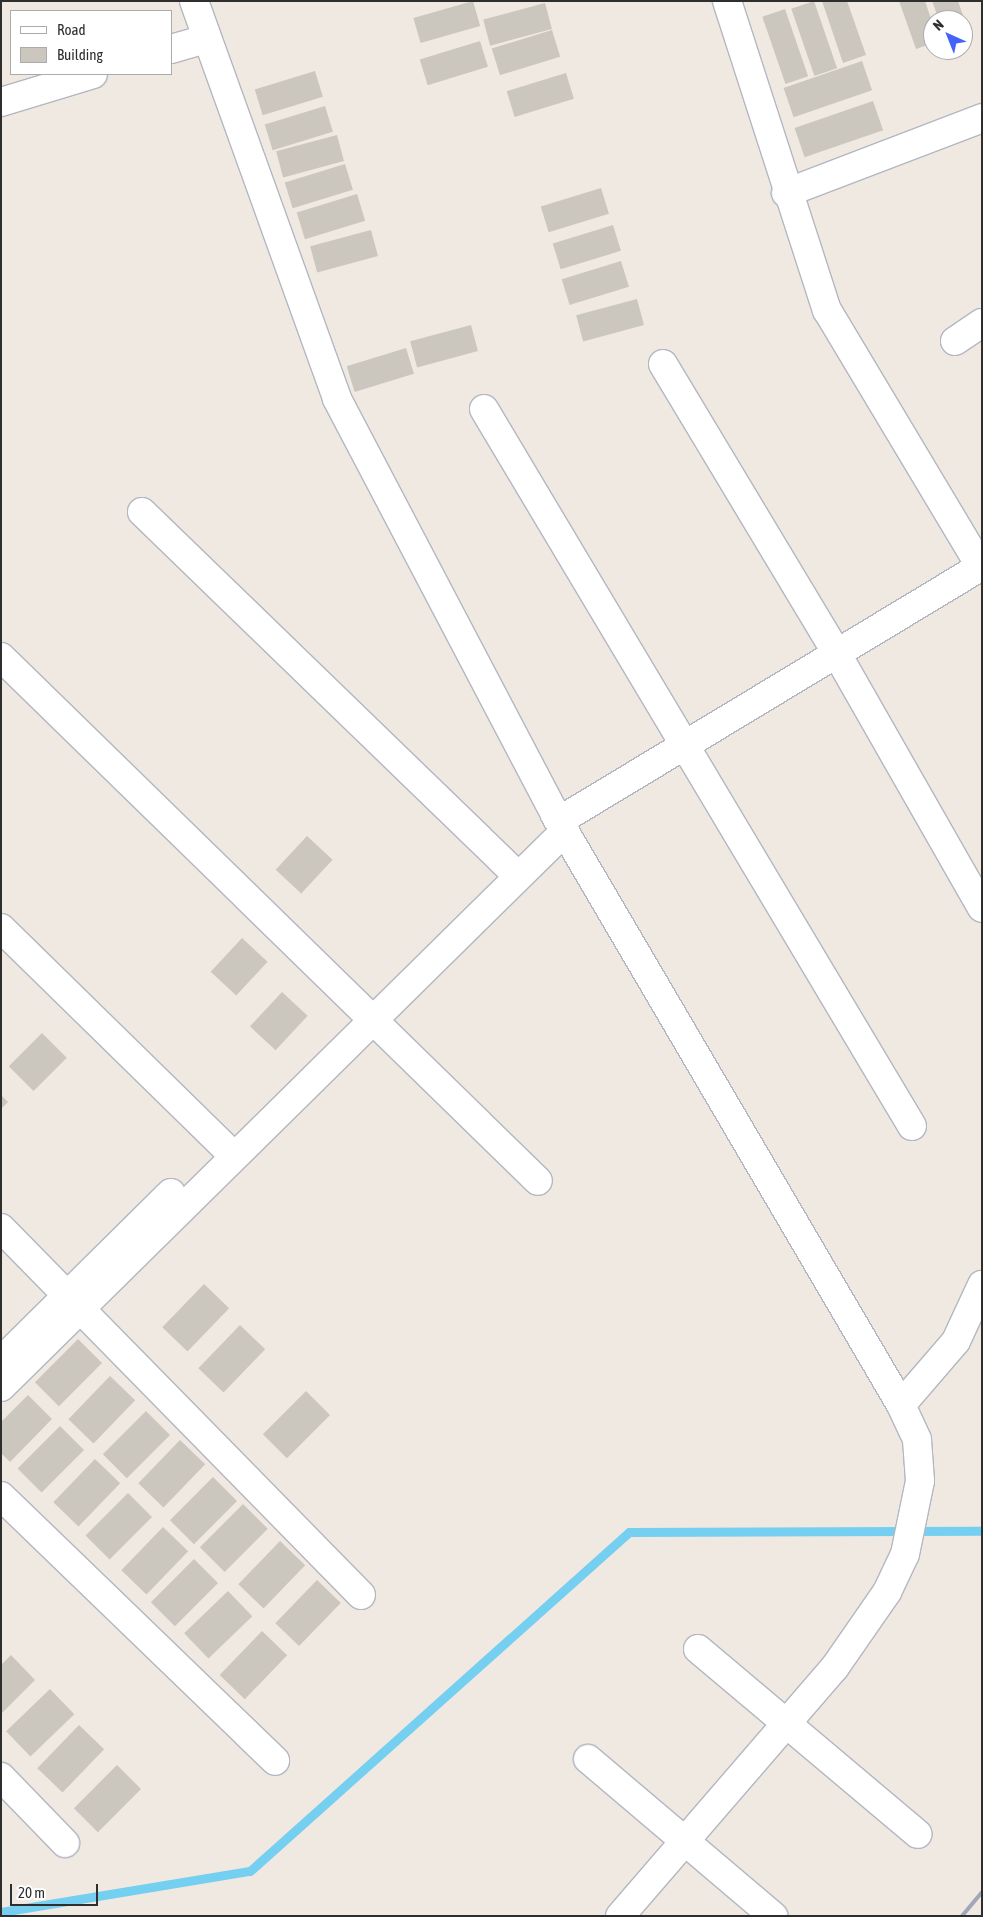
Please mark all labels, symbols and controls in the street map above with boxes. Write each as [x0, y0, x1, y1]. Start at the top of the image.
legend [10, 10, 172, 75]
north arrow [923, 10, 973, 60]
text: N [930, 16, 947, 34]
text: Road [57, 21, 86, 38]
text: Building [57, 46, 103, 63]
scale bar [12, 1874, 100, 1906]
text: 20 m [18, 1884, 45, 1901]

